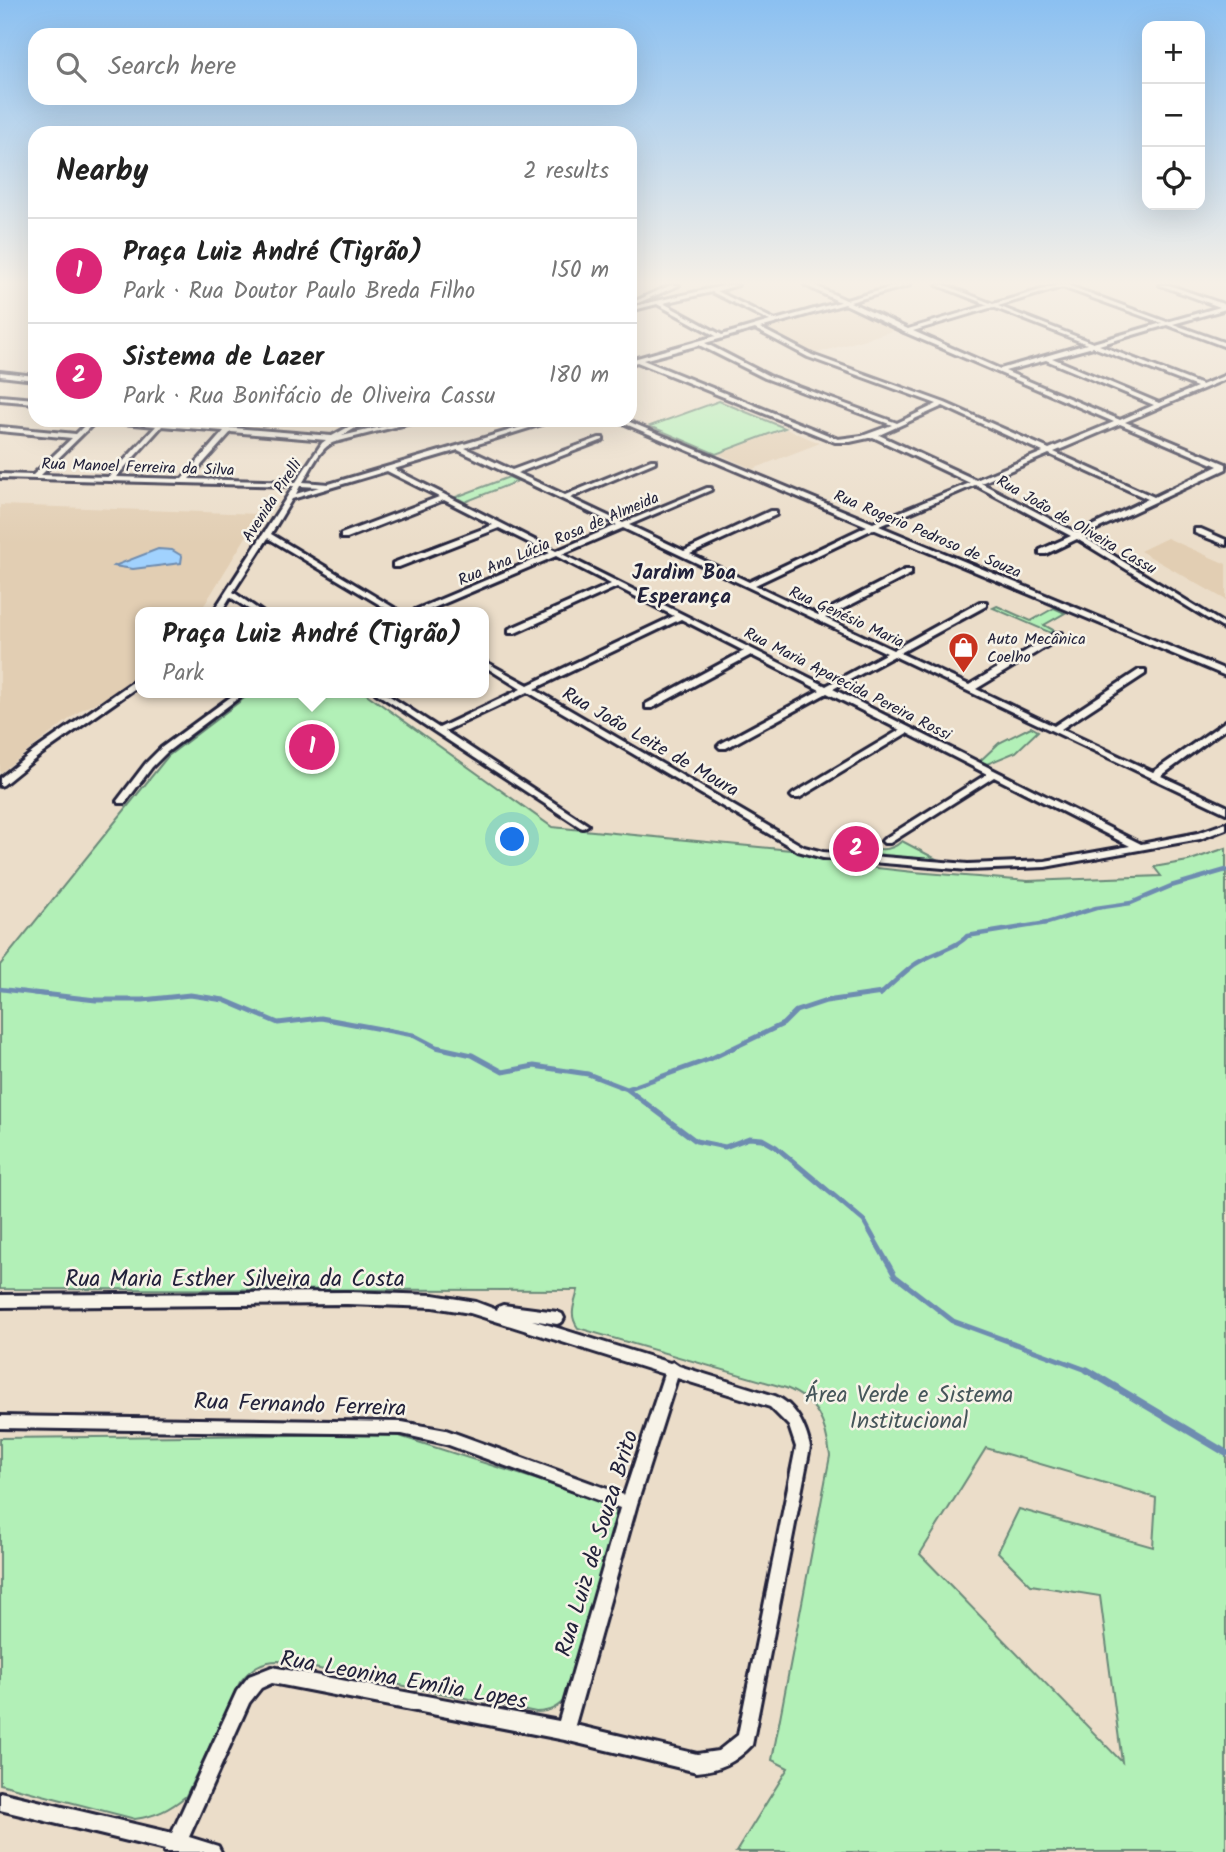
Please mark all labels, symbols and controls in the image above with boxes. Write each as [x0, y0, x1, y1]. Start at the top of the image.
map controls [1142, 21, 1205, 210]
button: + [1142, 21, 1205, 84]
search box [28, 28, 637, 105]
text: Search here [108, 46, 236, 88]
icon: search [52, 48, 90, 86]
button: − [1142, 84, 1205, 147]
button: locate [1142, 147, 1205, 210]
text: Nearby [56, 148, 148, 196]
text: 2 results [523, 154, 609, 190]
text: Praça Luiz André (Tigrão) [123, 232, 423, 274]
text: 1 [76, 253, 82, 289]
text: 150 m [550, 253, 609, 289]
text: Park · Rua Doutor Paulo Breda Filho [123, 274, 475, 310]
text: Sistema de Lazer [123, 337, 324, 379]
text: 2 [72, 358, 86, 394]
text: 180 m [549, 358, 609, 394]
text: Park · Rua Bonifácio de Oliveira Cassu [123, 379, 495, 415]
street label: Rua Manoel Ferreira da Silva [41, 452, 235, 483]
street label: Avenida Pirelli [236, 453, 309, 547]
street label: Rua João de Oliveira Cassu [991, 469, 1161, 582]
street label: Rua Rogerio Pedroso de Souza [830, 483, 1025, 585]
street label: Rua Ana Lúcia Rosa de Almeida [454, 486, 663, 593]
district label: Jardim Boa Esperança [632, 557, 736, 614]
street label: Rua Genésio Maria [785, 580, 908, 655]
popup [135, 607, 489, 698]
text: Praça Luiz André (Tigrão) [162, 614, 462, 656]
street label: Rua Maria Aparecida Pereira Rossi [739, 621, 956, 748]
place label: Auto Mecânica Coelho [987, 627, 1086, 670]
shop icon: Auto Mecânica Coelho [947, 630, 981, 674]
text: Park [162, 656, 204, 692]
street label: Rua João Leite de Moura [556, 680, 744, 806]
pin: 1 [289, 721, 335, 773]
your location [495, 822, 529, 856]
pin: 2 [833, 823, 879, 875]
street label: Rua Maria Esther Silveira da Costa [65, 1262, 405, 1298]
park label: Área Verde e Sistema Institucional [805, 1378, 1013, 1440]
street label: Rua Fernando Ferreira [193, 1384, 407, 1428]
street label: Rua Luiz de Souza Brito [546, 1426, 649, 1661]
street label: Rua Leonina Emília Lopes [277, 1642, 530, 1720]

